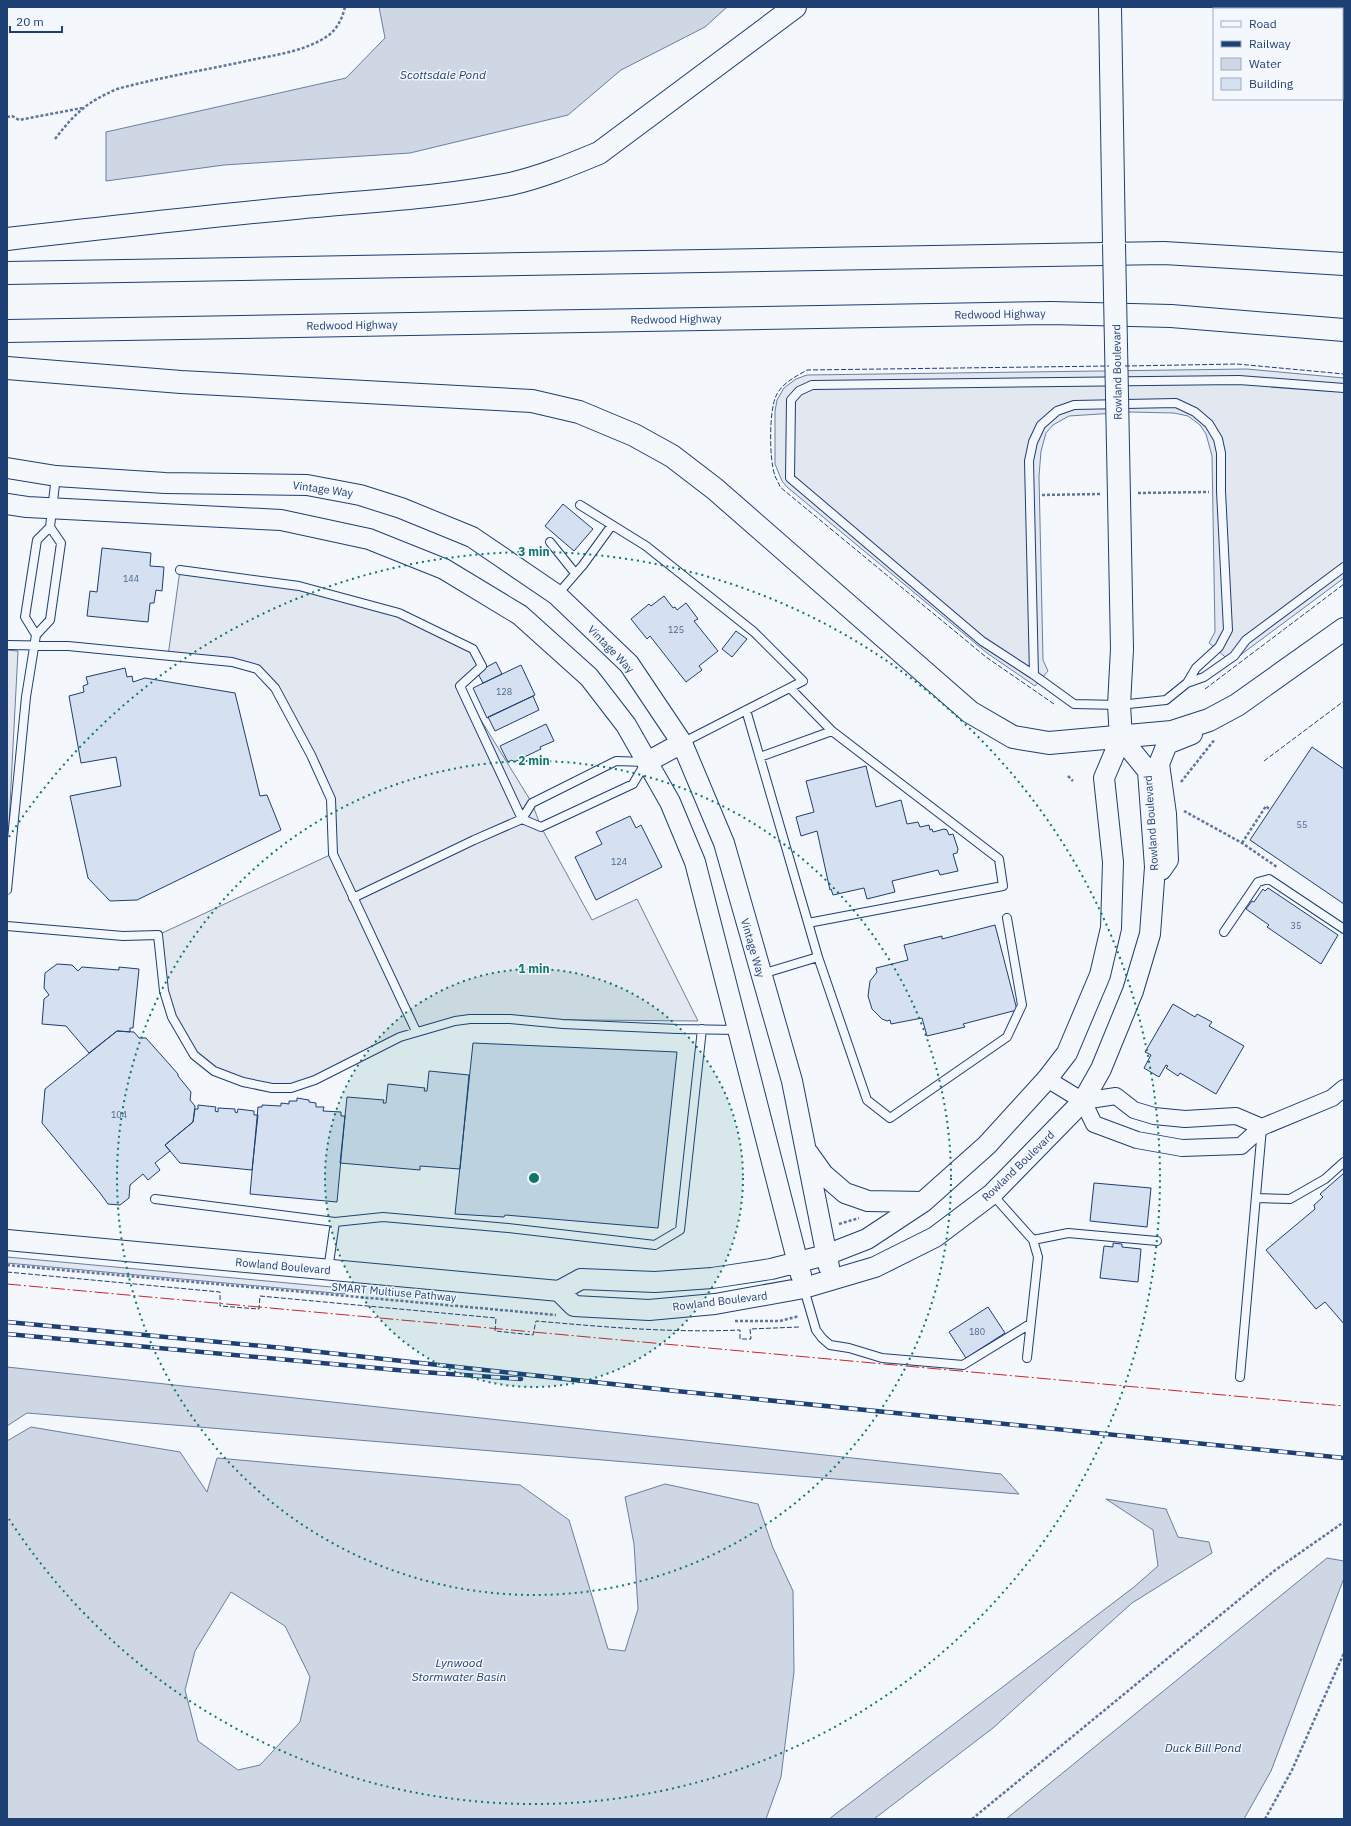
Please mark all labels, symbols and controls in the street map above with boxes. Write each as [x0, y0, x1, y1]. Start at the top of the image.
scale bar [10, 8, 62, 34]
legend [1213, 8, 1343, 100]
text: 20 m [16, 14, 44, 29]
text: Road [1249, 16, 1277, 31]
text: Railway [1249, 36, 1291, 51]
text: Water [1249, 56, 1282, 71]
water label: Scottsdale Pond [400, 67, 486, 82]
text: Building [1249, 76, 1294, 91]
street label: Redwood Highway [954, 306, 1046, 322]
street label: Redwood Highway [630, 311, 722, 327]
street label: Redwood Highway [306, 317, 398, 333]
street label: Rowland Boulevard [1109, 324, 1125, 420]
street label: Vintage Way [292, 478, 355, 500]
text: 3 min [518, 544, 550, 559]
house number: 144 [123, 573, 139, 584]
street label: Vintage Way [585, 622, 638, 676]
house number: 125 [668, 624, 684, 635]
house number: 128 [496, 686, 512, 697]
text: 2 min [518, 753, 550, 768]
street label: Rowland Boulevard [1141, 775, 1161, 871]
house number: 55 [1297, 819, 1307, 830]
house number: 124 [611, 856, 627, 867]
street label: Vintage Way [738, 917, 768, 980]
house number: 35 [1291, 920, 1301, 931]
text: 1 min [518, 961, 550, 976]
house number: 104 [111, 1109, 127, 1120]
street label: Rowland Boulevard [979, 1128, 1057, 1204]
centre of rings [527, 1171, 541, 1185]
street label: Rowland Boulevard [235, 1255, 331, 1277]
street label: SMART Multiuse Pathway [331, 1280, 457, 1304]
street label: Rowland Boulevard [672, 1288, 768, 1314]
house number: 180 [969, 1326, 985, 1337]
water label: Lynwood Stormwater Basin [412, 1655, 507, 1684]
water label: Duck Bill Pond [1165, 1740, 1241, 1755]

